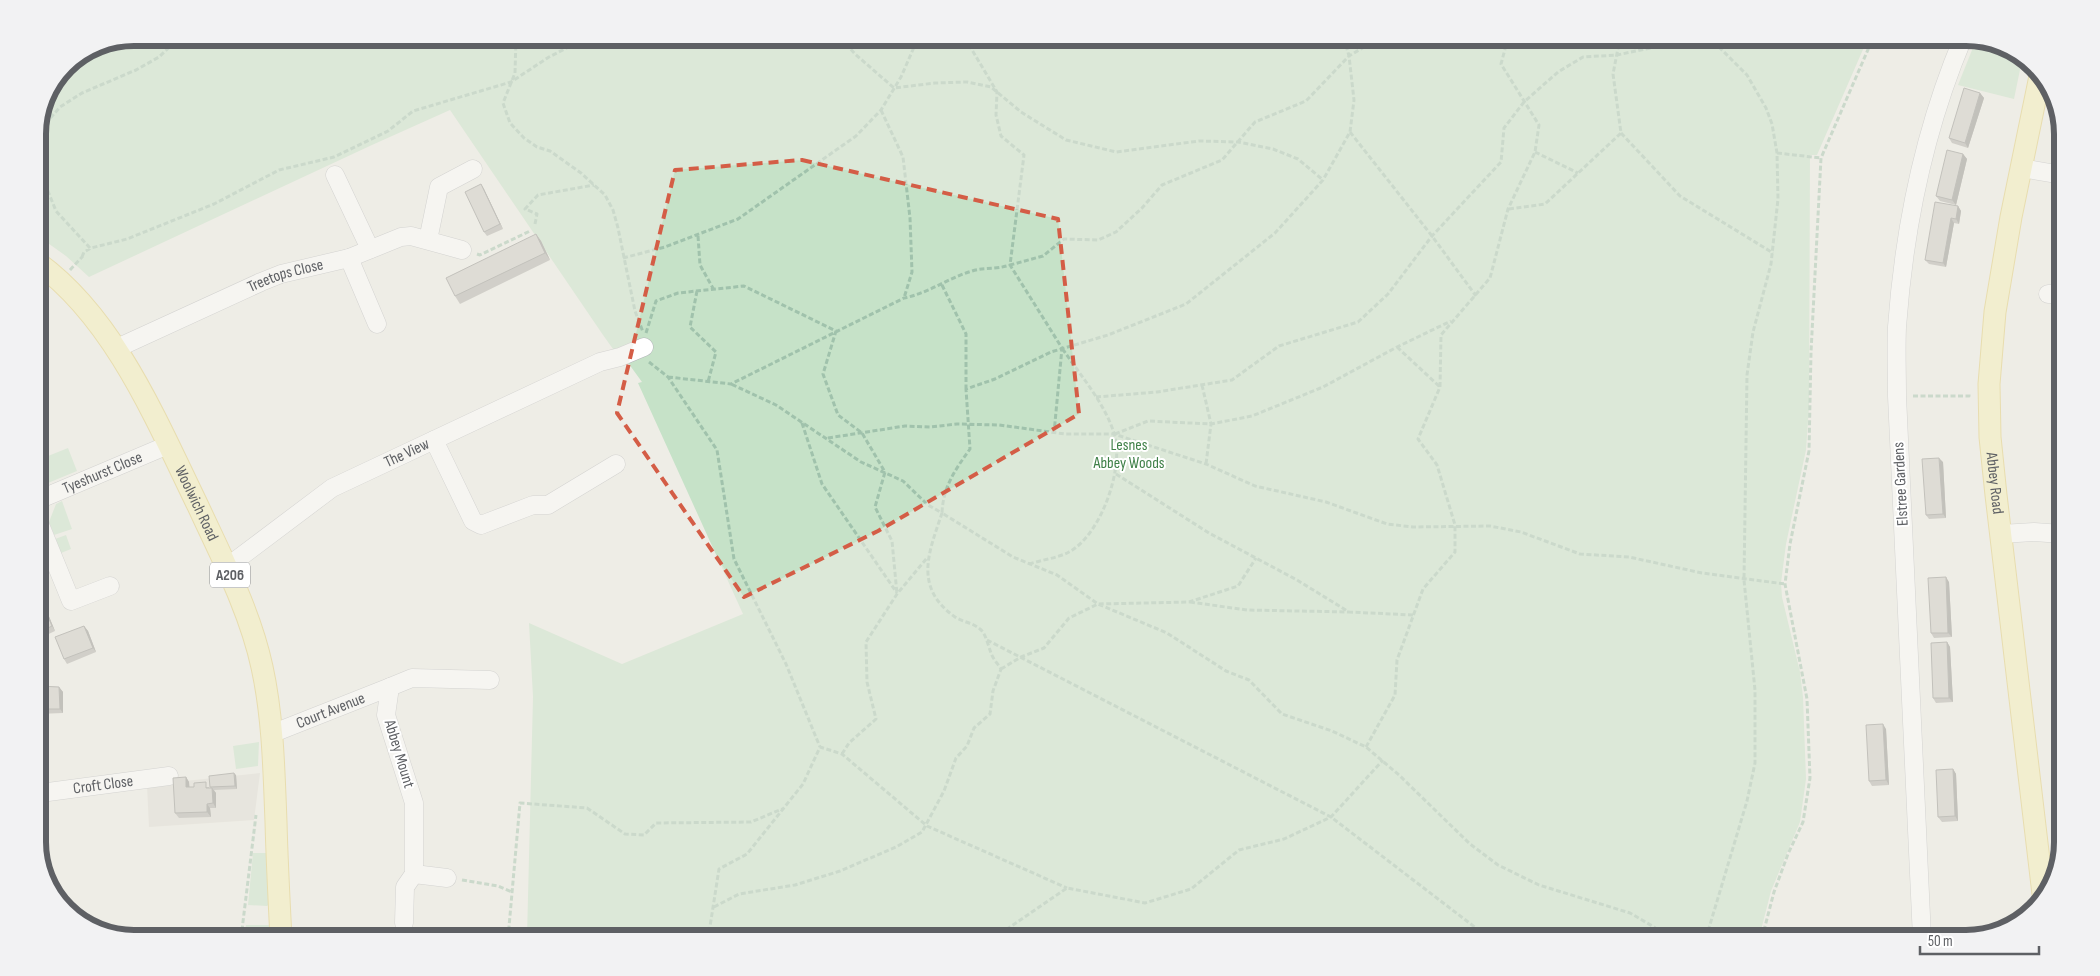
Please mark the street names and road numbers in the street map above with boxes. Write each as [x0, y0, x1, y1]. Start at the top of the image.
street label: Treetops Close [244, 255, 325, 296]
street label: The View [381, 434, 432, 472]
street label: Elstree Gardens [1889, 441, 1913, 526]
street label: Tyeshurst Close [60, 447, 145, 498]
street label: Abbey Road [1982, 450, 2008, 515]
street label: Woolwich Road [171, 463, 222, 544]
road number: A206 [210, 562, 250, 588]
street label: Court Avenue [293, 688, 368, 733]
street label: Abbey Mount [379, 717, 418, 790]
street label: Croft Close [72, 771, 134, 798]

